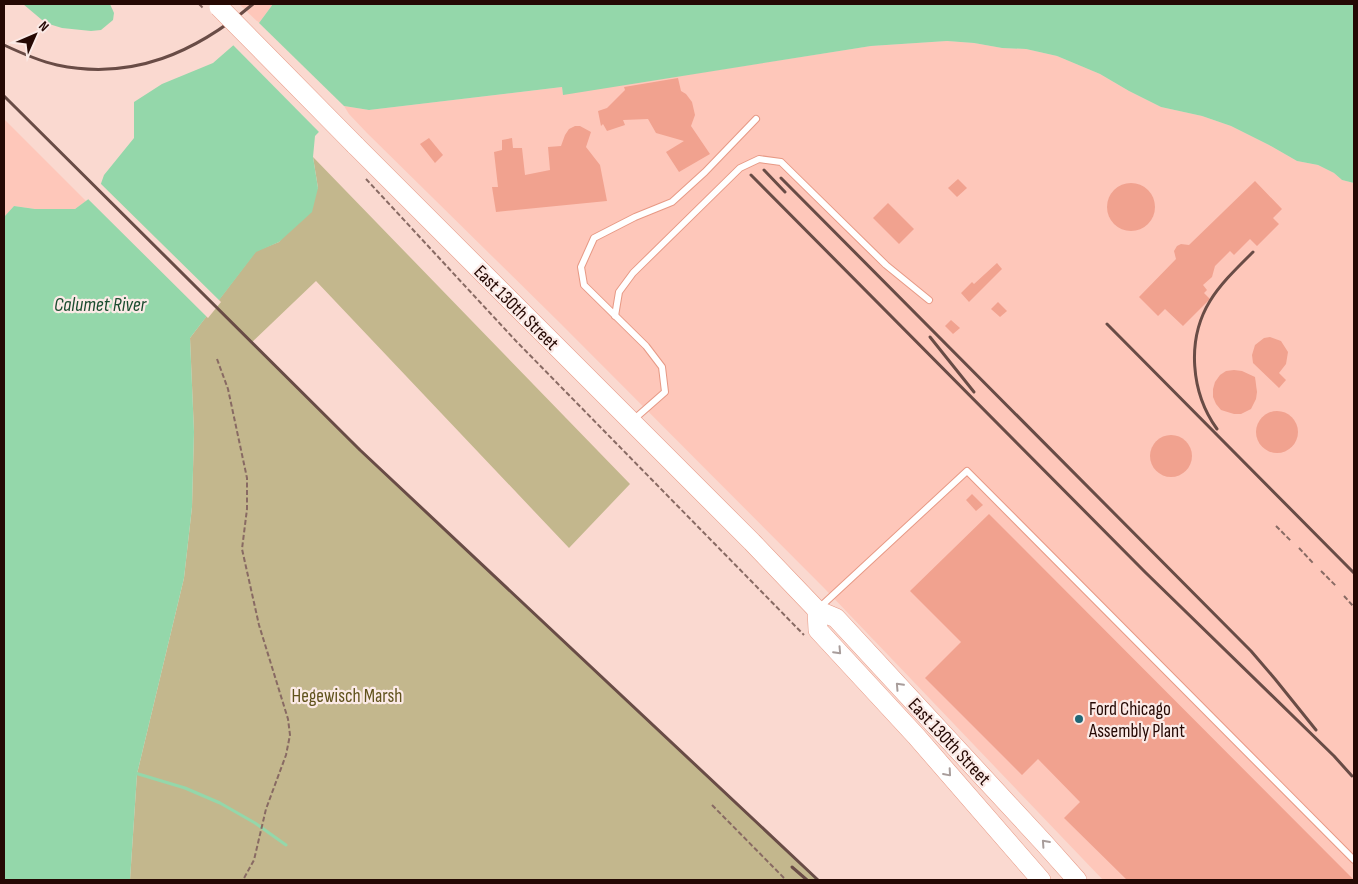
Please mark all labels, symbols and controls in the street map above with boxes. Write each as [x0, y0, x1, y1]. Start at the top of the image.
north arrow [10, 10, 60, 60]
text: N [35, 18, 52, 35]
street label: East 130th Street [469, 261, 563, 355]
water label: Calumet River [54, 293, 147, 317]
one-way arrow [832, 646, 841, 655]
one-way arrow [896, 682, 905, 691]
park label: Hegewisch Marsh [292, 685, 402, 708]
street label: East 130th Street [903, 694, 995, 790]
place label: Ford Chicago Assembly Plant [1088, 698, 1185, 743]
marker: Ford Chicago Assembly Plant [1073, 713, 1085, 725]
one-way arrow [942, 767, 951, 776]
one-way arrow [1042, 840, 1051, 849]

